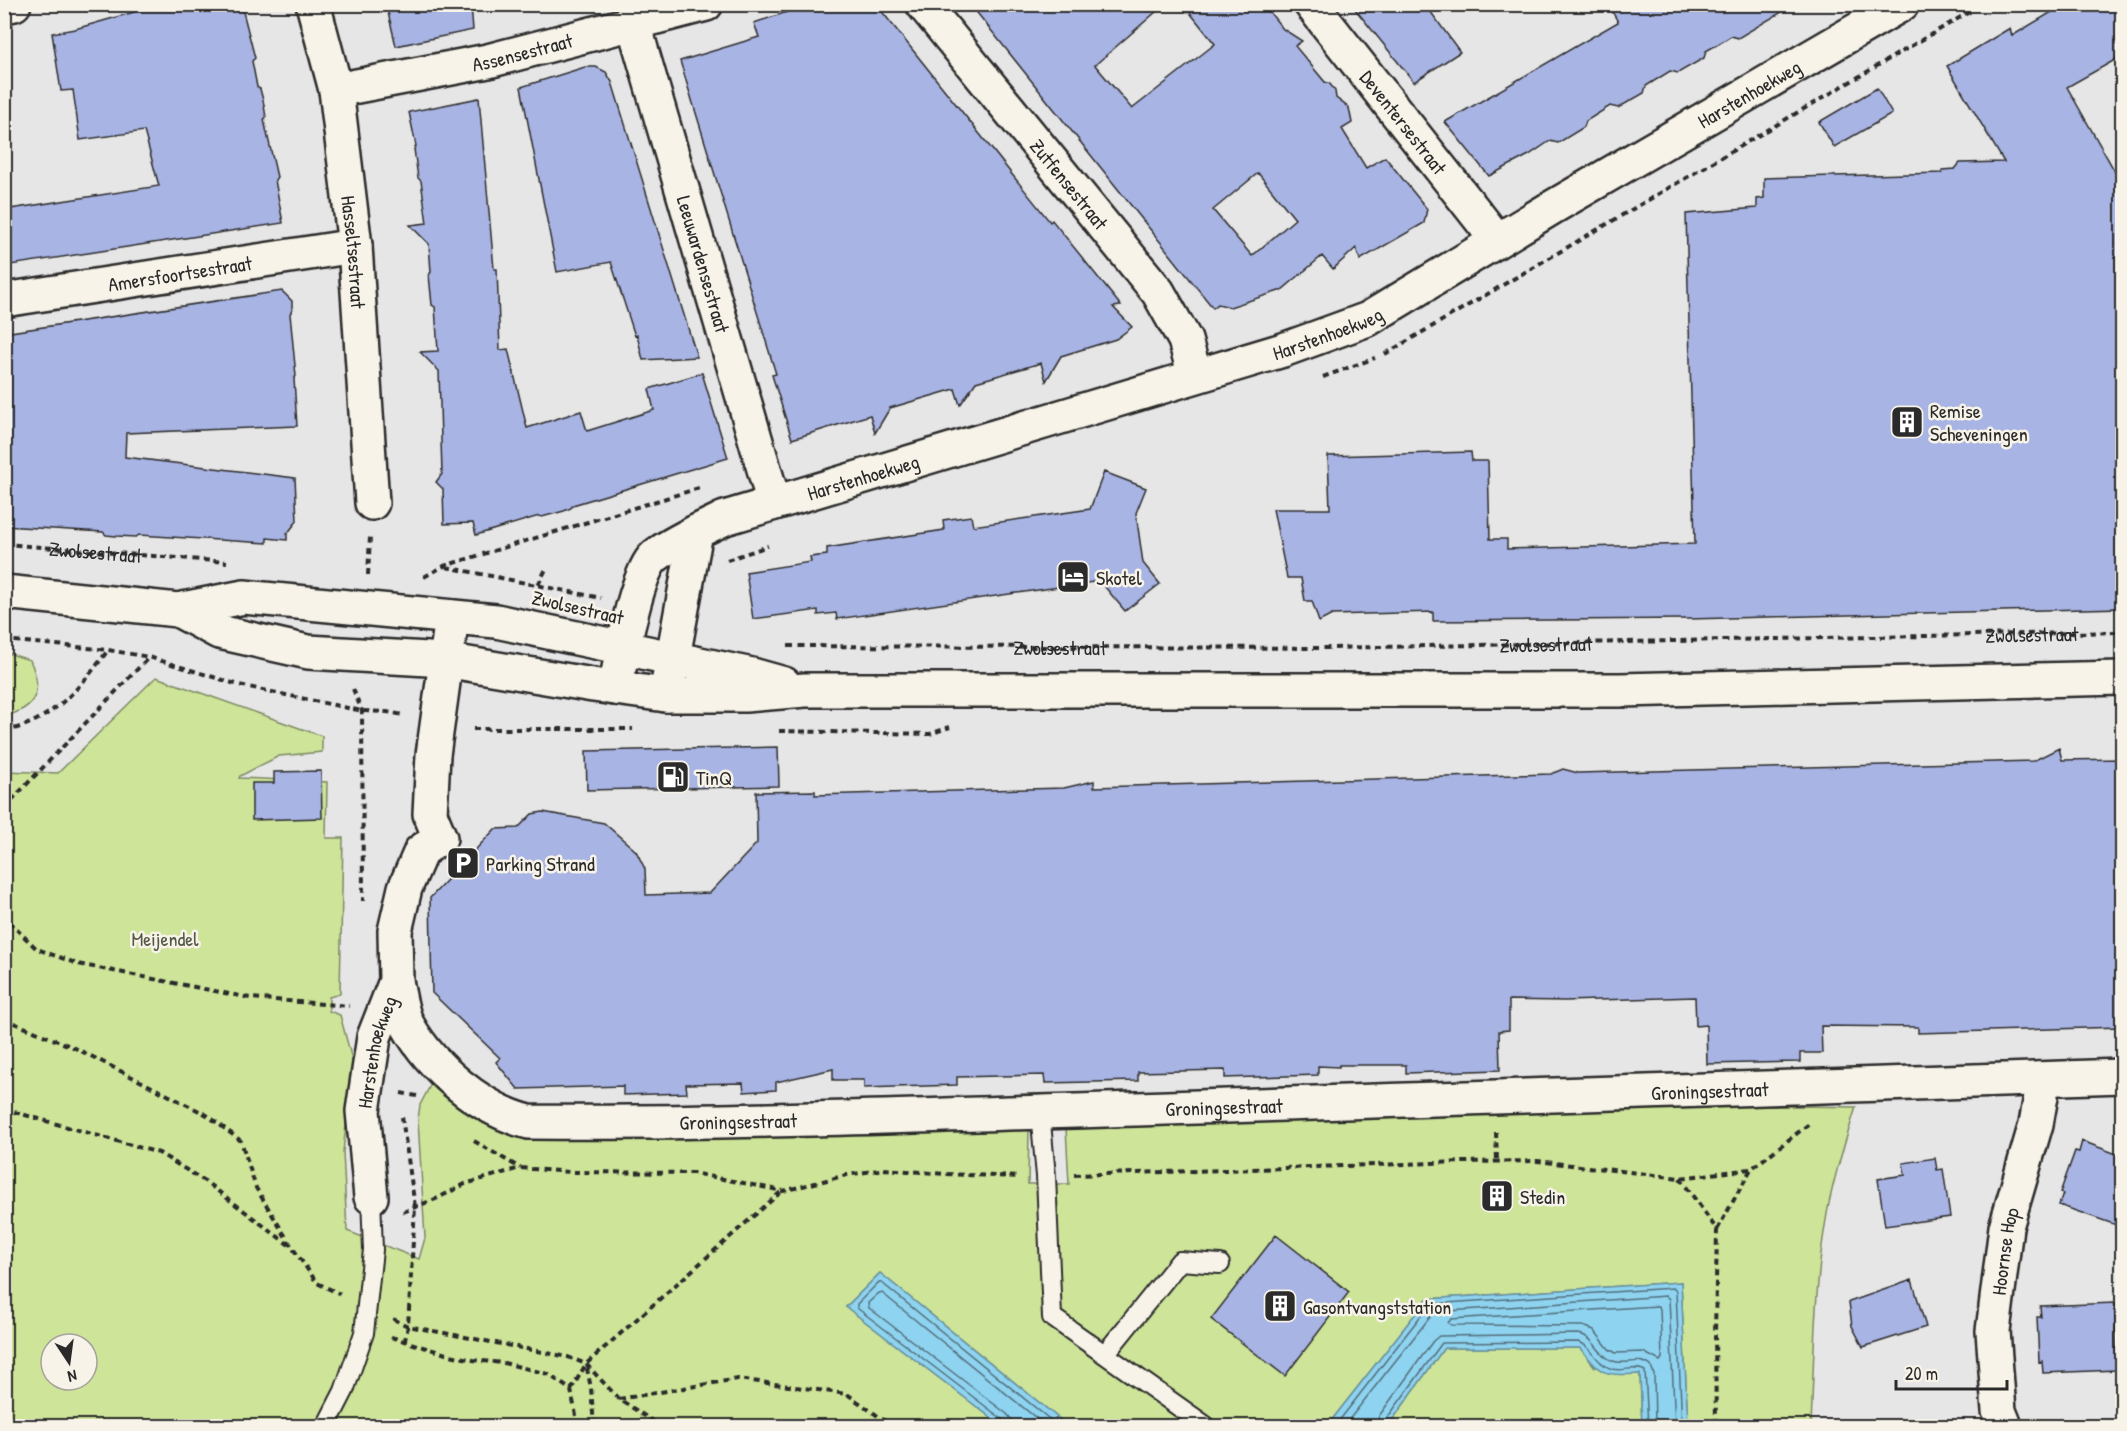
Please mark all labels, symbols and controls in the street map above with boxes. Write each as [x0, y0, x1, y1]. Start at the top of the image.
street label: Assensestraat [470, 26, 576, 77]
street label: Harstenhoekweg [1692, 52, 1806, 134]
street label: Deventersestraat [1354, 64, 1454, 180]
street label: Zutfensestraat [1025, 133, 1116, 236]
street label: Leeuwardensestraat [671, 192, 737, 337]
street label: Hasseltsestraat [335, 194, 373, 310]
street label: Amersfoortsestraat [106, 248, 255, 297]
street label: Harstenhoekweg [1269, 300, 1388, 366]
place label: Remise Scheveningen [1930, 397, 2028, 447]
building icon: Remise Scheveningen [1889, 404, 1925, 440]
street label: Harstenhoekweg [804, 447, 922, 506]
street label: Zwolsestraat [48, 534, 144, 569]
hotel icon: Skotel [1055, 559, 1091, 595]
place label: Skotel [1096, 564, 1142, 591]
street label: Zwolsestraat [530, 583, 628, 631]
street label: Zwolsestraat [1985, 619, 2080, 648]
street label: Zwolsestraat [1499, 629, 1594, 658]
street label: Zwolsestraat [1013, 633, 1108, 661]
fuel station icon: TinQ [655, 759, 691, 795]
place label: TinQ [696, 764, 732, 791]
parking icon: Parking Strand [445, 845, 481, 881]
place label: Parking Strand [486, 850, 595, 877]
park label: Meijendel [131, 925, 199, 952]
street label: Harstenhoekweg [350, 991, 403, 1110]
street label: Groningsestraat [1651, 1075, 1770, 1106]
street label: Groningsestraat [1165, 1091, 1284, 1122]
street label: Groningsestraat [679, 1106, 798, 1135]
building icon: Stedin [1479, 1178, 1515, 1214]
place label: Stedin [1520, 1183, 1565, 1210]
street label: Hoornse Hop [1984, 1204, 2025, 1297]
building icon: Gasontvangststation [1262, 1288, 1298, 1324]
place label: Gasontvangststation [1303, 1293, 1451, 1320]
north arrow [39, 1332, 99, 1392]
scale bar [1896, 1353, 2007, 1391]
text: 20 m [1905, 1361, 1938, 1386]
text: N [65, 1365, 79, 1388]

